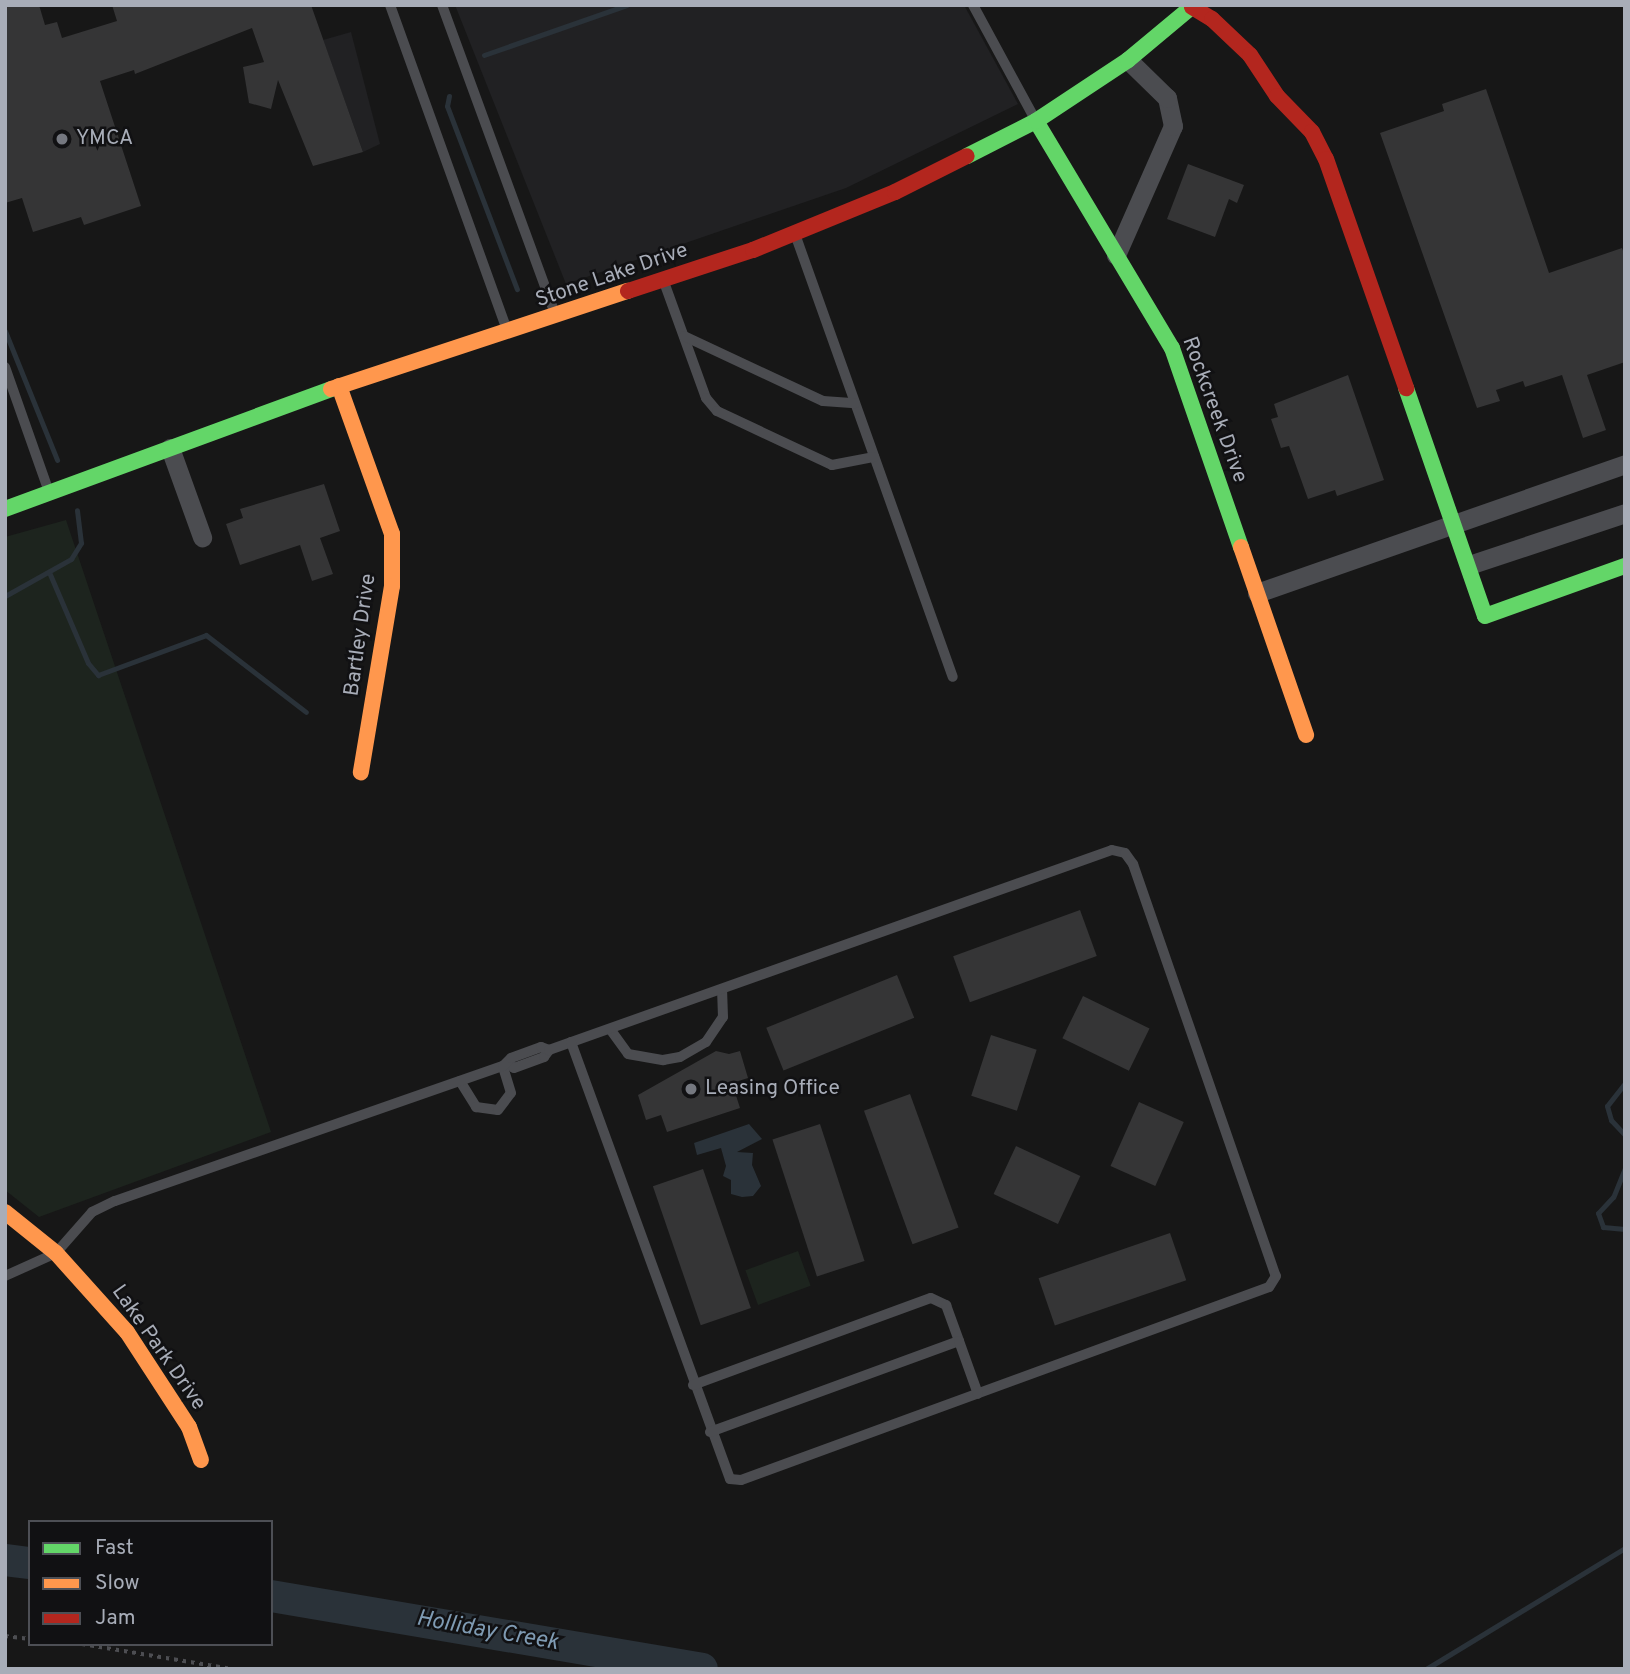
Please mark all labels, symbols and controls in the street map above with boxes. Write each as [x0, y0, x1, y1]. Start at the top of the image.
place label: YMCA [76, 126, 133, 152]
marker: YMCA [54, 131, 70, 147]
street label: Stone Lake Drive [533, 238, 691, 314]
street label: Rockcreek Drive [1176, 334, 1252, 486]
street label: Bartley Drive [340, 572, 382, 698]
place label: Leasing Office [705, 1076, 840, 1102]
marker: Leasing Office [683, 1081, 699, 1097]
street label: Lake Park Drive [105, 1280, 211, 1416]
legend [28, 1520, 273, 1646]
text: Fast [95, 1535, 134, 1562]
text: Slow [95, 1570, 140, 1597]
text: Jam [95, 1605, 136, 1632]
water label: Holliday Creek [414, 1606, 560, 1658]

